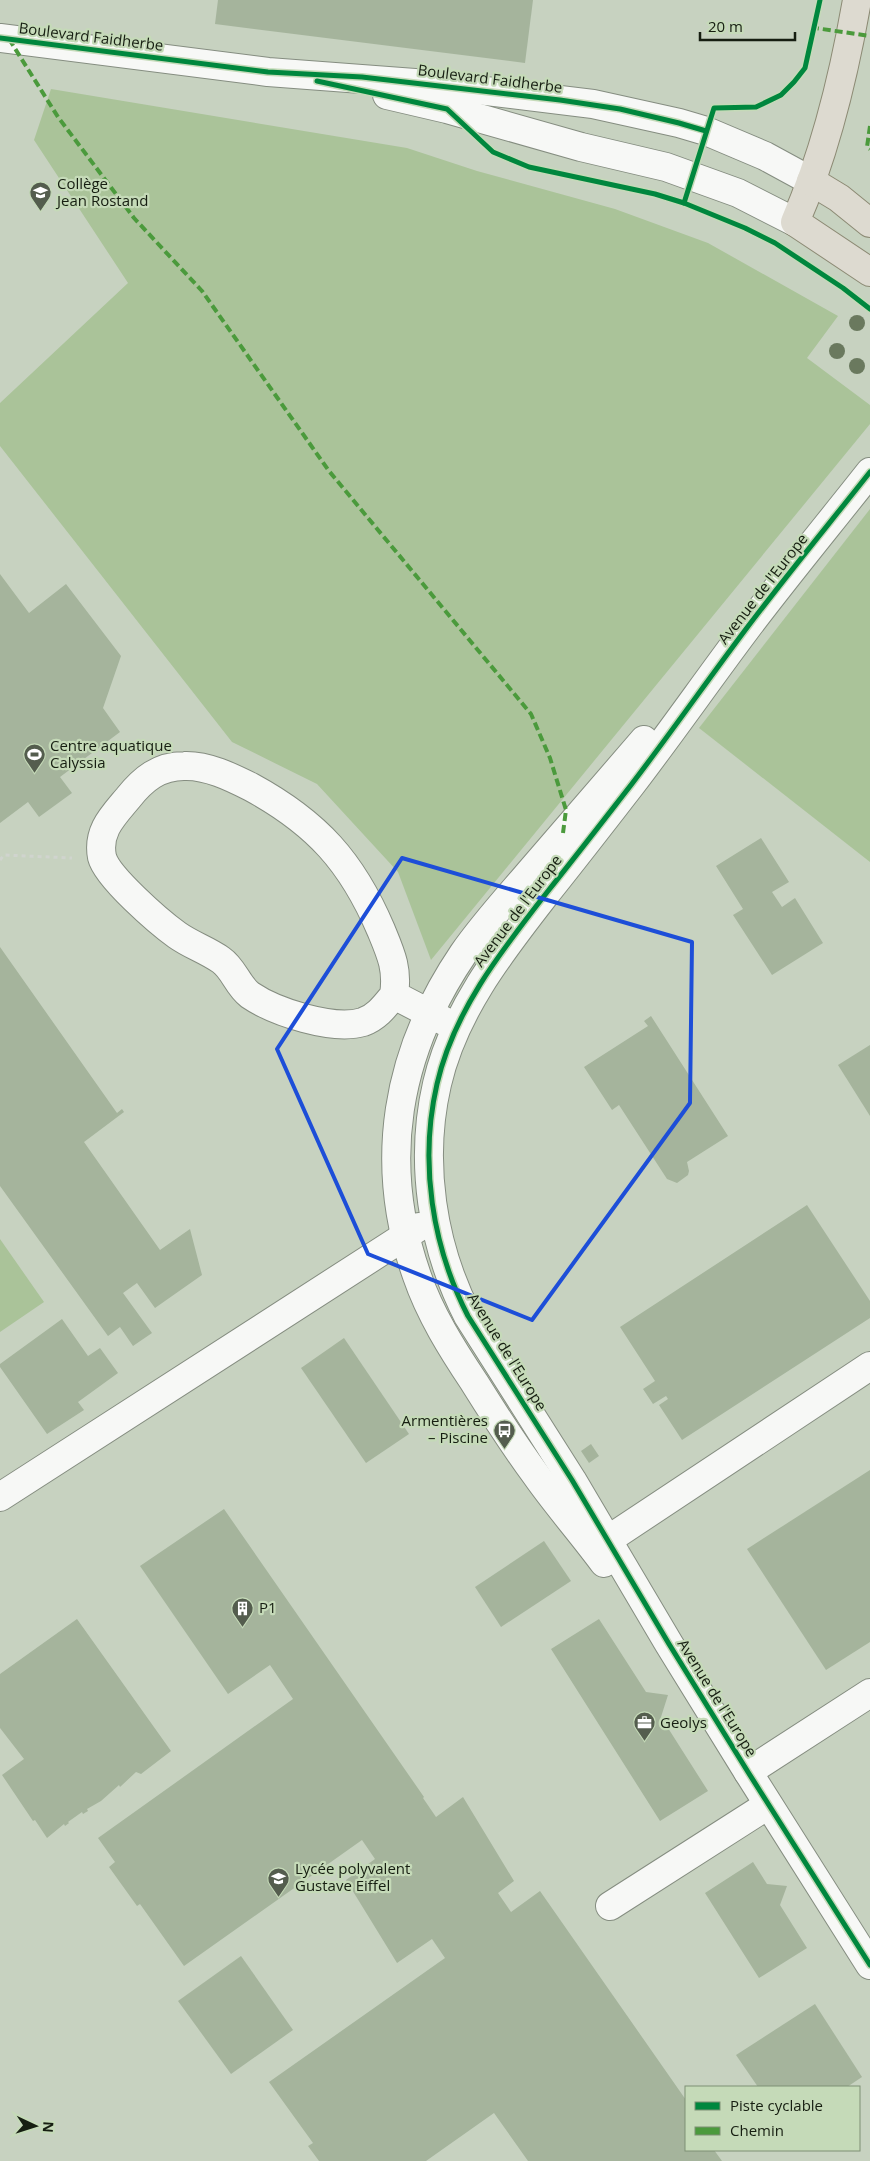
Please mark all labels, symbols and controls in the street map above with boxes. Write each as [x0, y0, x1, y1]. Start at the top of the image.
scale bar [700, 10, 795, 42]
text: 20 m [708, 16, 743, 36]
street label: Boulevard Faidherbe [18, 17, 165, 55]
street label: Boulevard Faidherbe [417, 59, 564, 97]
place label: Collège Jean Rostand [55, 173, 148, 210]
school or university icon: Collège Jean Rostand [29, 181, 53, 212]
street label: Avenue de l'Europe [713, 529, 812, 648]
place label: Centre aquatique Calyssia [50, 735, 172, 772]
sports icon: Centre aquatique Calyssia [22, 743, 46, 774]
street label: Avenue de l'Europe [469, 850, 566, 970]
street label: Avenue de l'Europe [464, 1289, 552, 1414]
place label: Armentières – Piscine [402, 1410, 488, 1447]
bus stop icon: Armentières – Piscine [492, 1418, 516, 1449]
building icon: P1 [231, 1596, 255, 1627]
place label: P1 [259, 1597, 277, 1617]
street label: Avenue de l'Europe [674, 1635, 762, 1760]
office icon: Geolys [632, 1711, 656, 1742]
place label: Geolys [660, 1712, 707, 1732]
place label: Lycée polyvalent Gustave Eiffel [295, 1858, 410, 1895]
school or university icon: Lycée polyvalent Gustave Eiffel [267, 1866, 291, 1897]
legend [685, 2086, 860, 2151]
text: Piste cyclable [730, 2095, 823, 2115]
north arrow [10, 2101, 60, 2151]
text: Chemin [730, 2120, 784, 2140]
text: N [39, 2121, 58, 2133]

